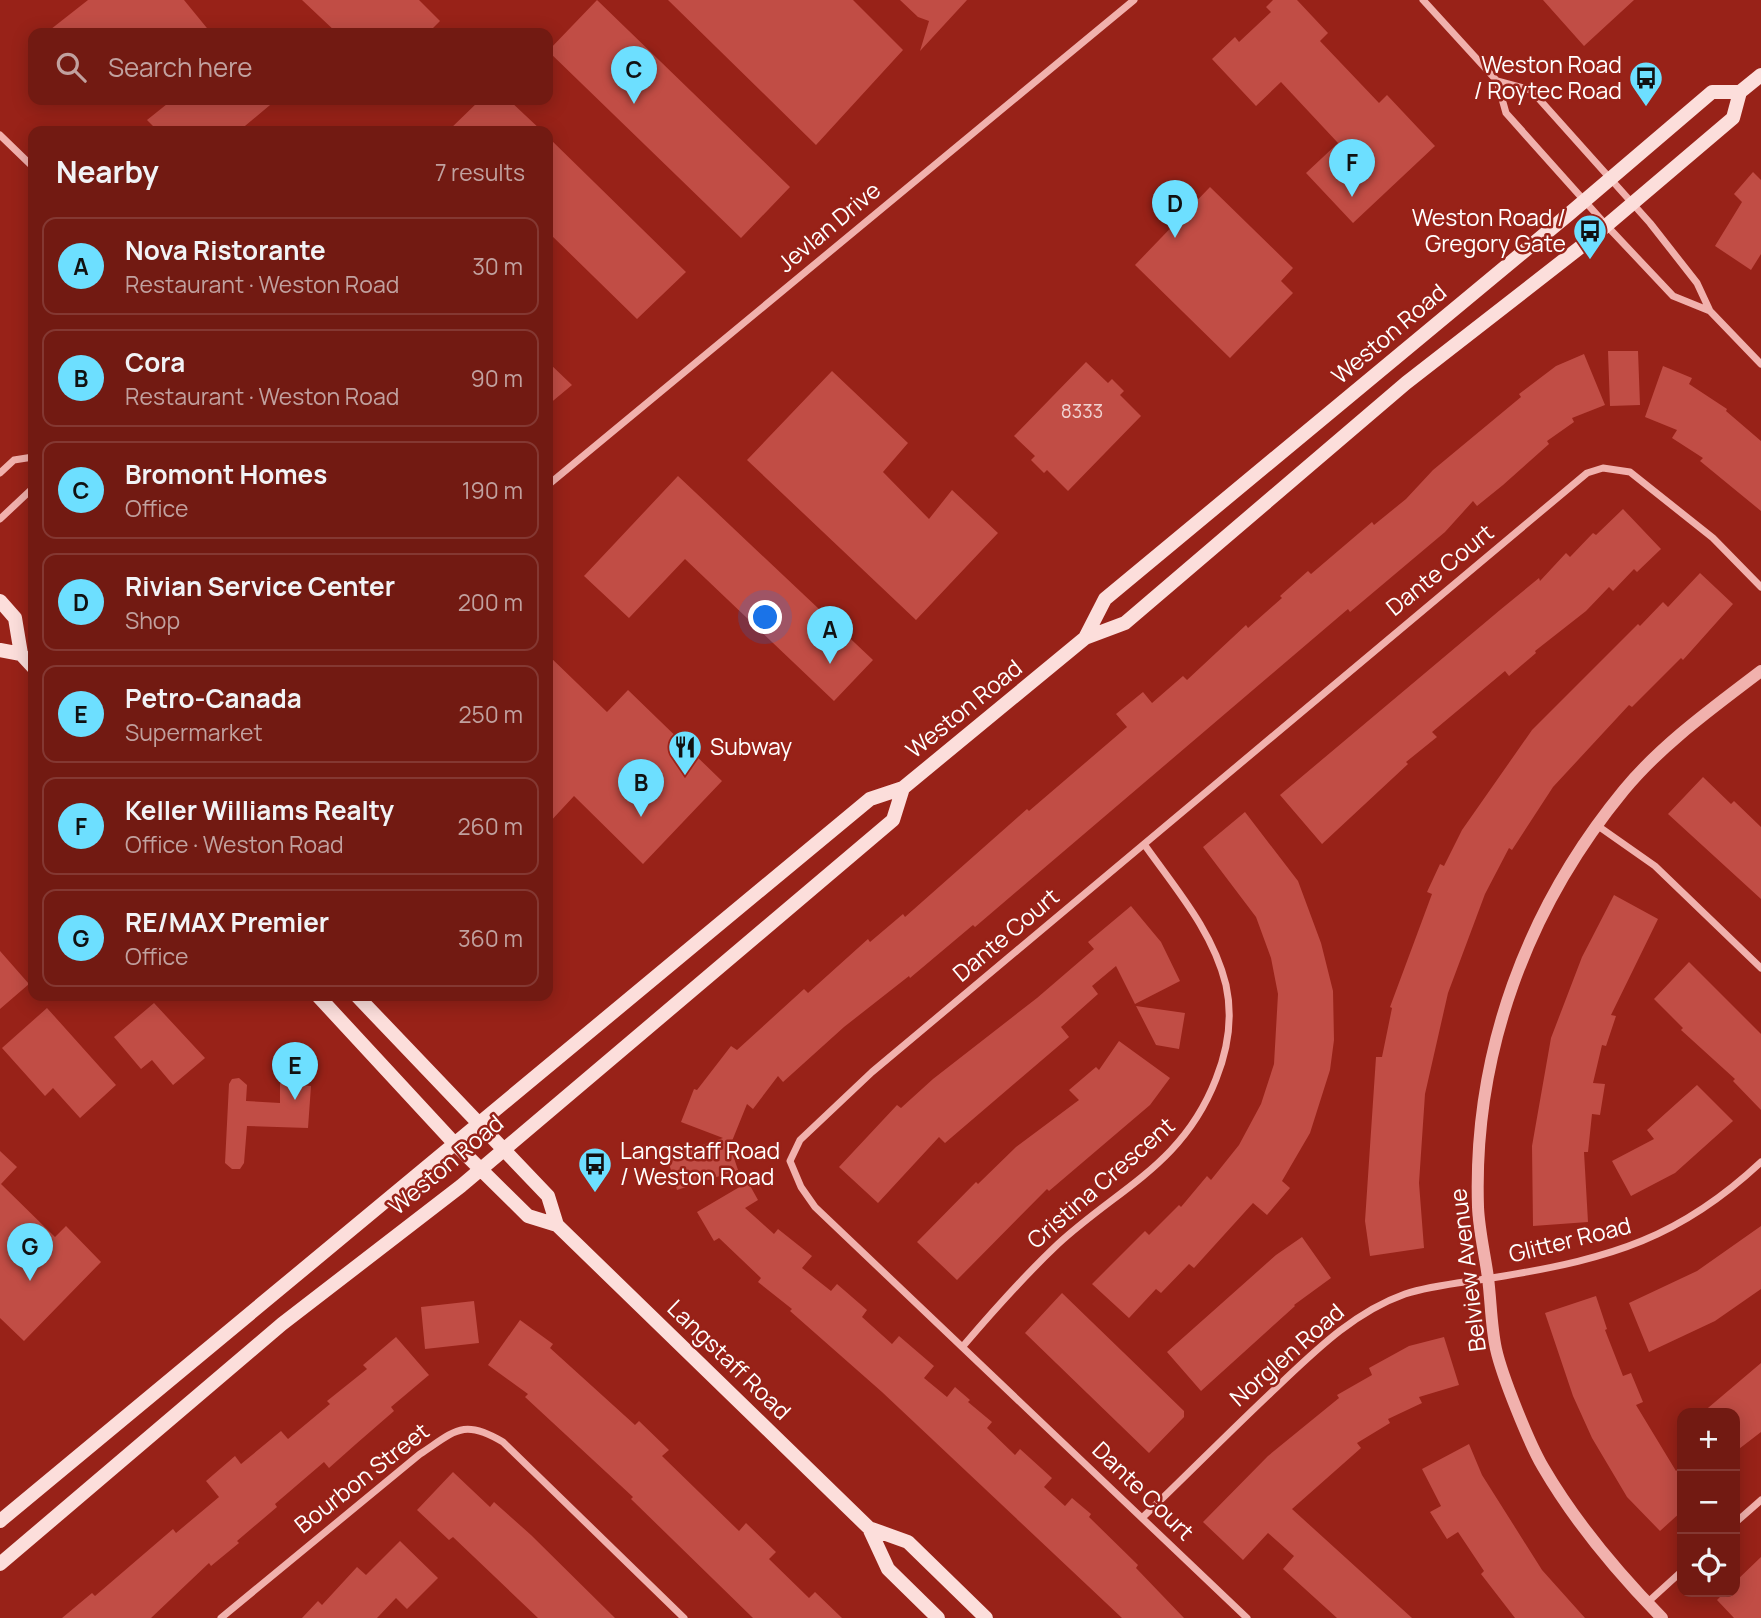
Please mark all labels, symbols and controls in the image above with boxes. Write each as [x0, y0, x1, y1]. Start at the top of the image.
search box [28, 28, 553, 105]
pin: C [611, 46, 657, 104]
icon: search [52, 48, 90, 86]
place label: Weston Road / Roytec Road [1474, 48, 1622, 106]
text: Search here [108, 49, 253, 85]
bus stop icon: Weston Road / Roytec Road [1627, 59, 1665, 108]
pin: F [1329, 139, 1375, 197]
text: Nearby [56, 151, 159, 192]
text: 7 results [435, 156, 525, 188]
street label: Jevlan Drive [770, 174, 887, 279]
pin: D [1152, 180, 1198, 238]
place label: Weston Road / Gregory Gate [1412, 201, 1566, 259]
bus stop icon: Weston Road / Gregory Gate [1571, 212, 1609, 261]
text: Nova Ristorante [125, 232, 326, 268]
text: A [73, 250, 89, 282]
text: 30 m [472, 250, 523, 282]
text: Restaurant · Weston Road [125, 268, 399, 300]
street label: Weston Road [1324, 276, 1453, 391]
text: Cora [125, 344, 185, 380]
text: B [74, 362, 88, 394]
text: 90 m [471, 362, 523, 394]
text: Restaurant · Weston Road [125, 380, 399, 412]
house number: 8333 [1061, 398, 1103, 424]
text: Bromont Homes [125, 456, 327, 492]
text: C [73, 474, 90, 506]
text: 190 m [462, 474, 523, 506]
text: Office [125, 492, 188, 524]
street label: Dante Court [1379, 516, 1500, 623]
text: Rivian Service Center [125, 568, 395, 604]
text: D [73, 586, 89, 618]
text: 200 m [458, 586, 523, 618]
your location [748, 600, 782, 634]
text: Shop [125, 604, 180, 636]
pin: A [807, 606, 853, 664]
street label: Weston Road [899, 651, 1028, 765]
text: Petro-Canada [125, 680, 302, 716]
text: E [74, 698, 88, 730]
text: 250 m [458, 698, 523, 730]
text: Supermarket [125, 716, 263, 748]
restaurant icon: Subway [666, 728, 704, 777]
place label: Subway [710, 730, 792, 762]
pin: B [618, 759, 664, 817]
text: Keller Williams Realty [125, 792, 394, 828]
text: F [75, 810, 87, 842]
text: 260 m [457, 810, 523, 842]
text: Office · Weston Road [125, 828, 344, 860]
street label: Dante Court [945, 880, 1065, 988]
text: RE/MAX Premier [125, 904, 329, 940]
text: G [73, 922, 89, 954]
text: 360 m [458, 922, 523, 954]
text: Office [125, 940, 188, 972]
pin: E [272, 1042, 318, 1100]
street label: Weston Road [381, 1107, 510, 1222]
street label: Cristina Crescent [1020, 1109, 1181, 1255]
place label: Langstaff Road / Weston Road [620, 1134, 780, 1192]
bus stop icon: Langstaff Road / Weston Road [576, 1145, 614, 1194]
street label: Belview Avenue [1441, 1187, 1493, 1353]
street label: Glitter Road [1505, 1208, 1634, 1270]
pin: G [7, 1223, 53, 1281]
street label: Langstaff Road [661, 1292, 798, 1426]
street label: Norglen Road [1222, 1296, 1350, 1413]
map controls [1677, 1408, 1740, 1597]
button: + [1677, 1408, 1740, 1471]
street label: Bourbon Street [287, 1415, 435, 1540]
street label: Dante Court [1086, 1434, 1202, 1547]
button: − [1677, 1471, 1740, 1534]
button: locate [1677, 1534, 1740, 1597]

